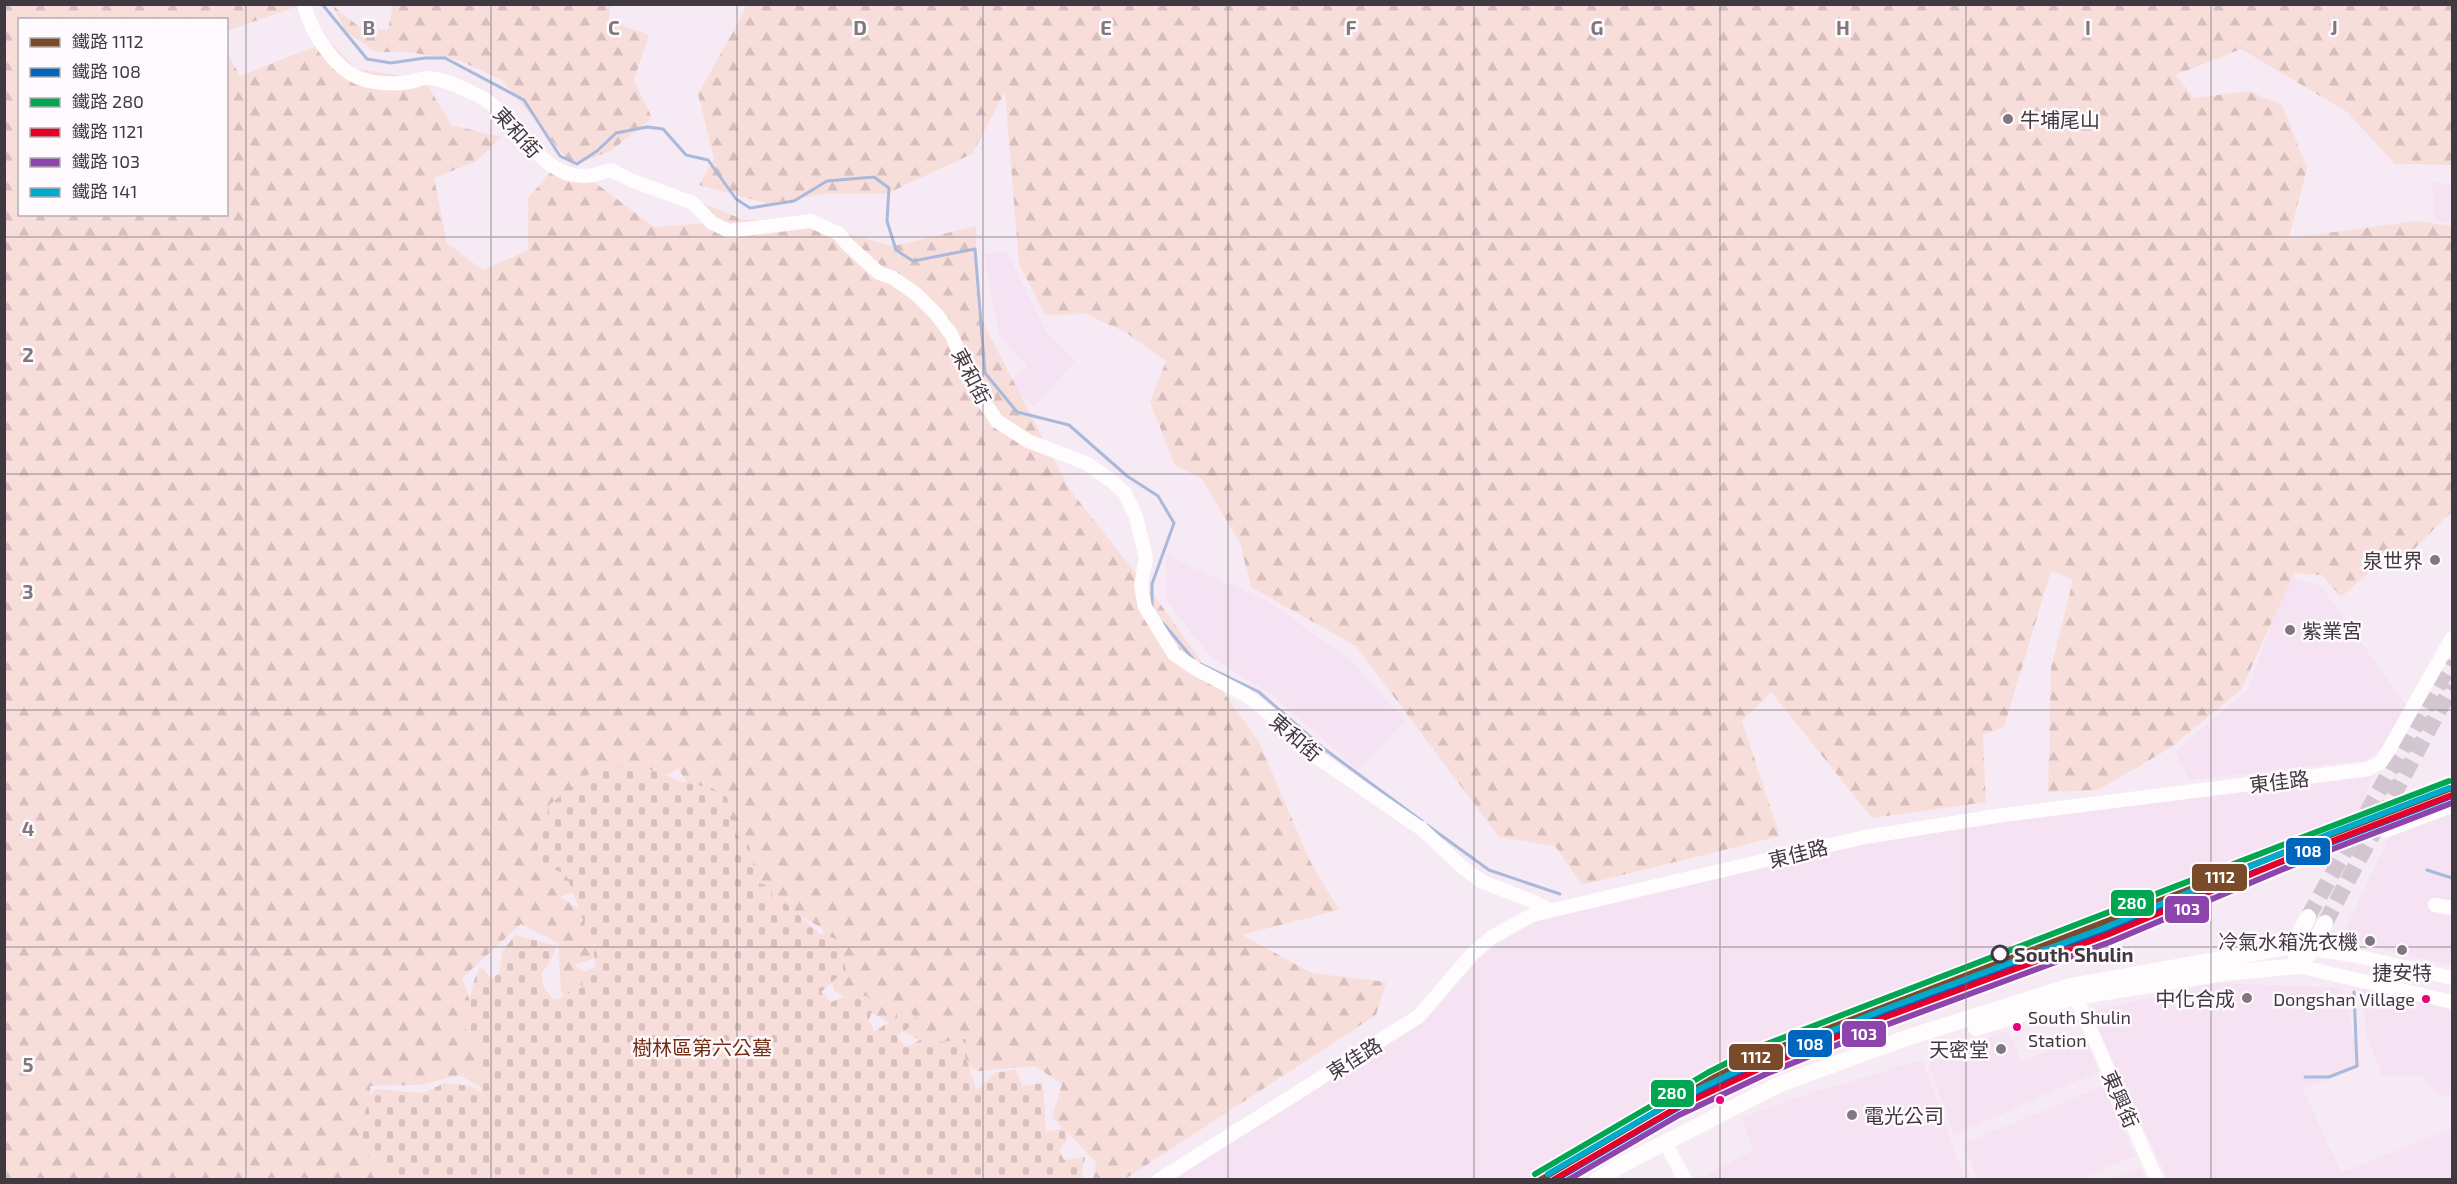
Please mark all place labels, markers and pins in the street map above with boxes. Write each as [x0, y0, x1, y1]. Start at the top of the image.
place label: 牛埔尾山 [2020, 107, 2100, 131]
marker: 牛埔尾山 [2001, 112, 2015, 126]
place label: 泉世界 [2363, 548, 2423, 572]
marker: 泉世界 [2428, 553, 2442, 567]
place label: 紫業宮 [2302, 618, 2362, 642]
marker: 紫業宮 [2283, 623, 2297, 637]
place label: 冷氣水箱洗衣機 [2218, 929, 2358, 953]
marker: 冷氣水箱洗衣機 [2363, 934, 2377, 948]
place label: South Shulin [2014, 942, 2134, 966]
marker: 捷安特 [2395, 943, 2409, 957]
marker: South Shulin [1991, 945, 2009, 963]
place label: 捷安特 [2372, 960, 2432, 984]
place label: 中化合成 [2155, 986, 2235, 1010]
place label: Dongshan Village [2273, 988, 2415, 1010]
marker: 中化合成 [2240, 991, 2254, 1005]
marker: Dongshan Village [2420, 993, 2432, 1005]
place label: South Shulin Station [2028, 1006, 2131, 1051]
marker: South Shulin Station [2011, 1021, 2023, 1033]
place label: 天密堂 [1929, 1037, 1989, 1061]
marker: 天密堂 [1994, 1042, 2008, 1056]
unlabelled marker [1714, 1094, 1726, 1106]
place label: 電光公司 [1864, 1103, 1944, 1127]
marker: 電光公司 [1845, 1108, 1859, 1122]

